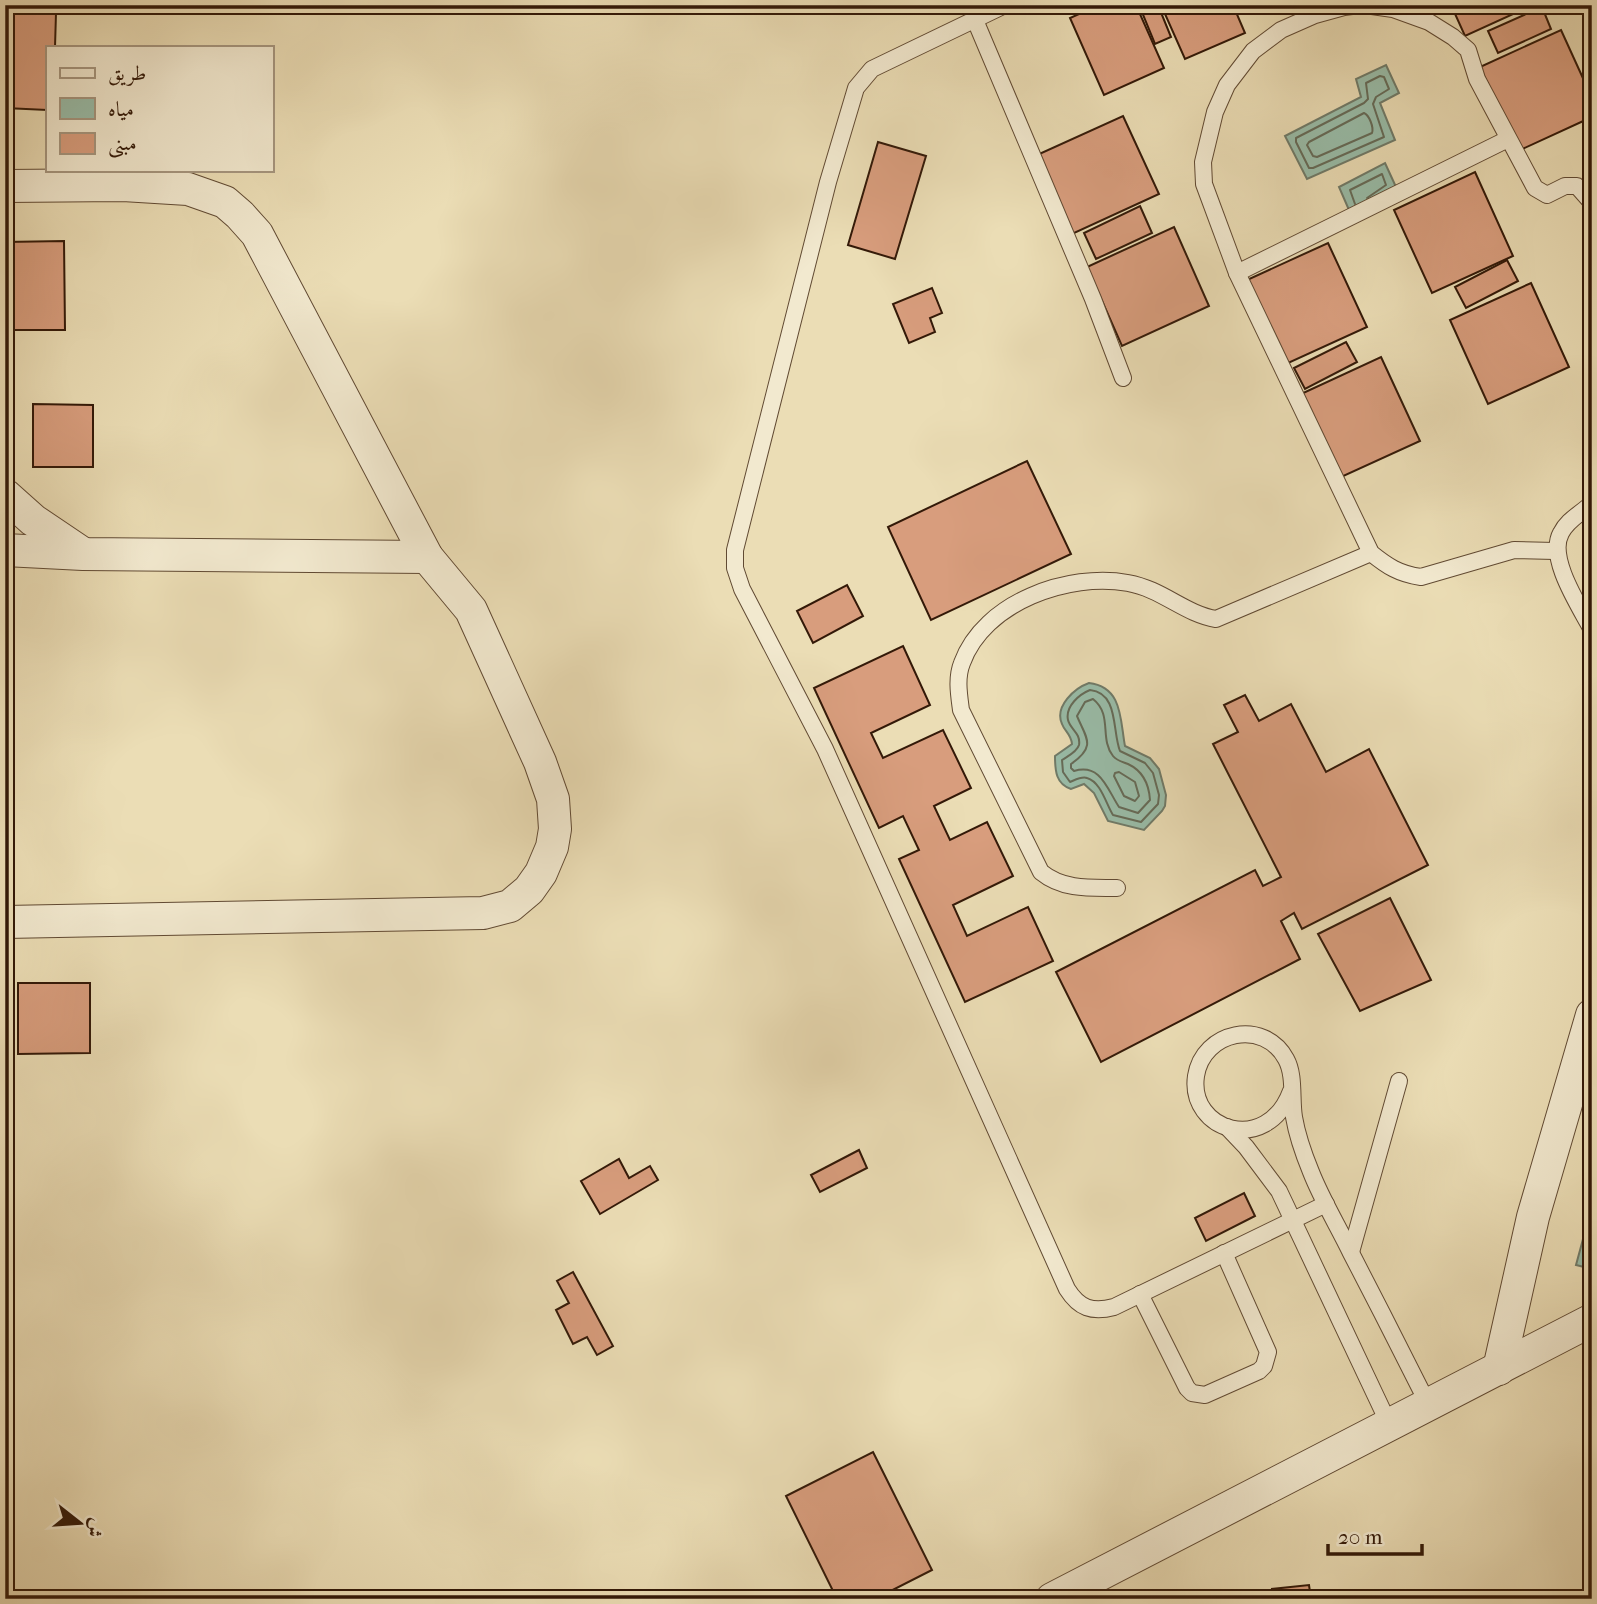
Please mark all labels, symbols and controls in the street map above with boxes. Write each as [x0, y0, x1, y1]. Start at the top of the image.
legend [46, 46, 273, 172]
text: طريق [108, 61, 146, 86]
text: مياه [108, 97, 134, 121]
text: مبنى [108, 131, 137, 158]
north arrow [46, 1488, 116, 1558]
scale bar [1328, 1513, 1422, 1557]
text: ش [82, 1515, 109, 1540]
text: 20 m [1338, 1525, 1383, 1549]

